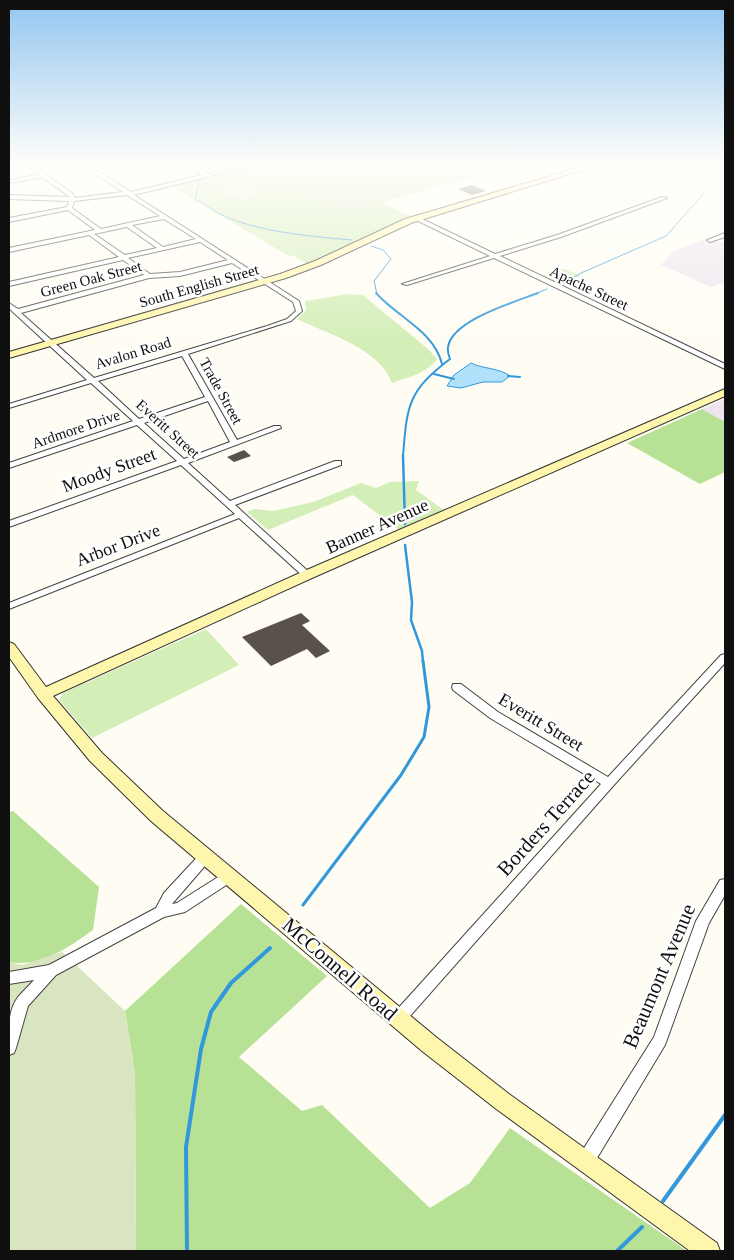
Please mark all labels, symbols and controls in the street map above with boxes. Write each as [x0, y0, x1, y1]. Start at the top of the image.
street label: Green Oak Street [39, 258, 144, 300]
street label: South English Street [138, 261, 261, 311]
street label: Apache Street [547, 263, 631, 313]
street label: Avalon Road [93, 334, 173, 372]
street label: Trade Street [196, 355, 246, 428]
street label: Everitt Street [133, 396, 204, 462]
street label: Ardmore Drive [30, 406, 122, 452]
street label: Moody Street [59, 444, 159, 496]
street label: Banner Avenue [323, 494, 431, 558]
street label: Arbor Drive [73, 520, 163, 570]
street label: Everitt Street [495, 689, 587, 755]
street label: Borders Terrace [492, 765, 600, 881]
street label: Beaumont Avenue [618, 900, 700, 1052]
street label: McConnell Road [278, 913, 403, 1026]

